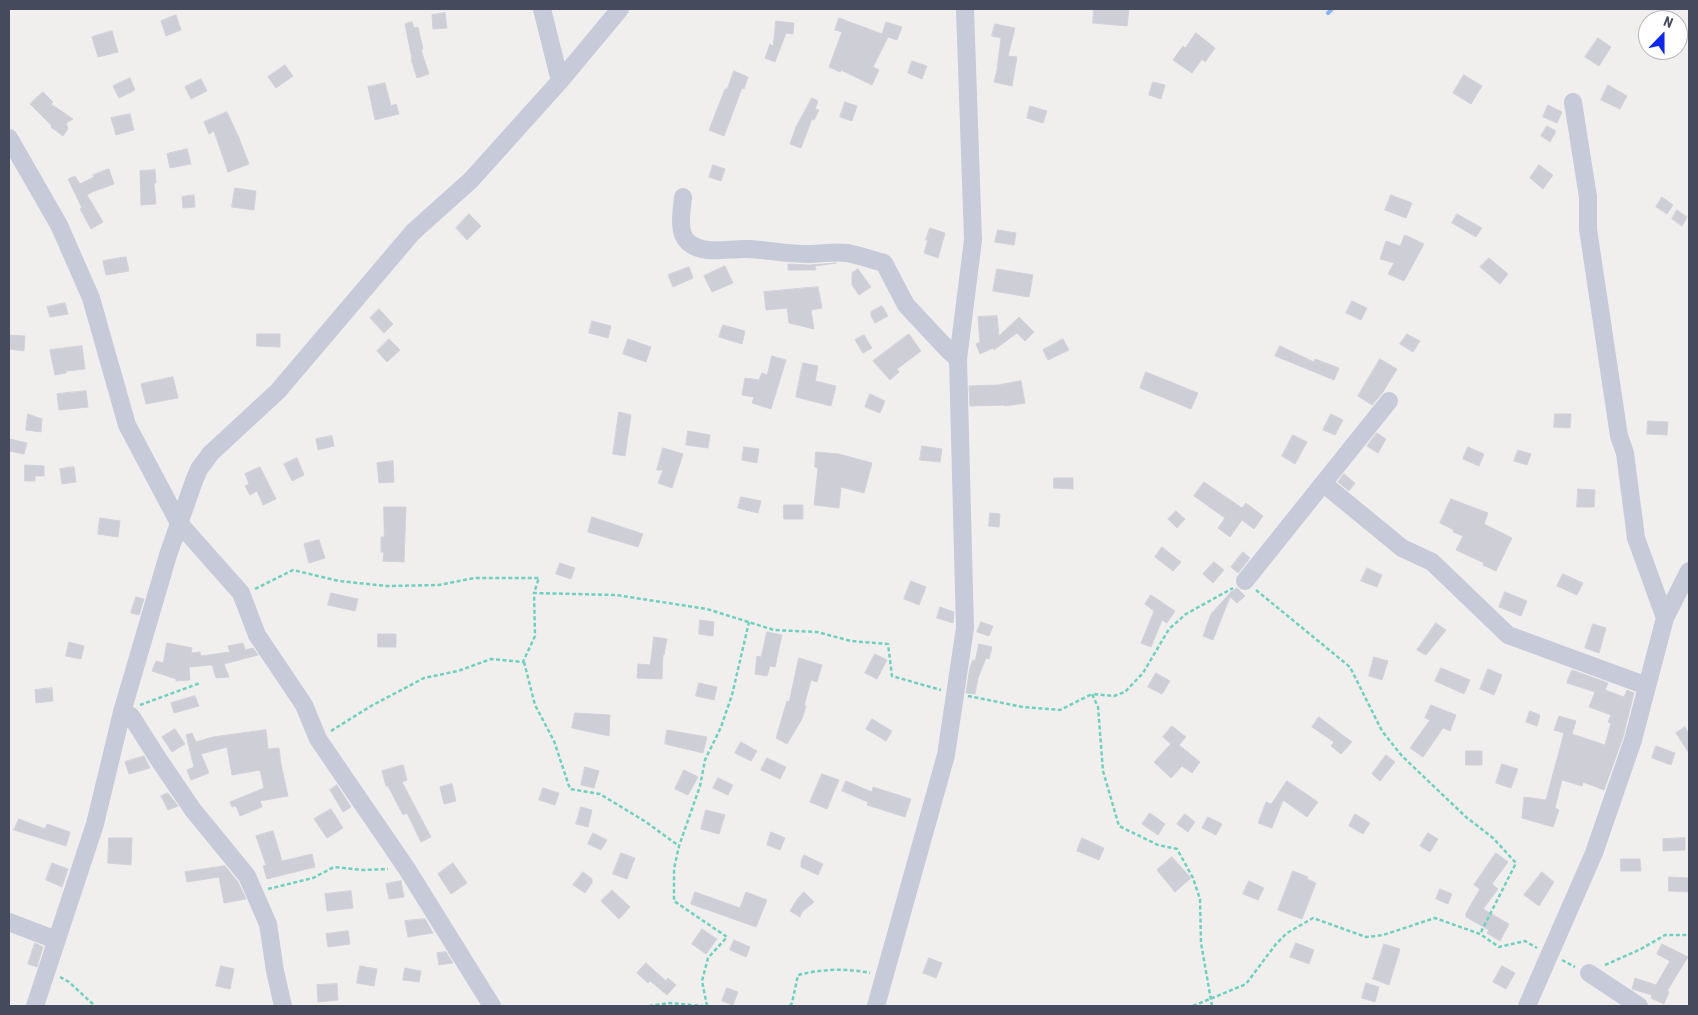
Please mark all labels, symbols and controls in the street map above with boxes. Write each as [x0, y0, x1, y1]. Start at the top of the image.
north arrow [1638, 10, 1688, 60]
text: N [1661, 13, 1675, 31]

